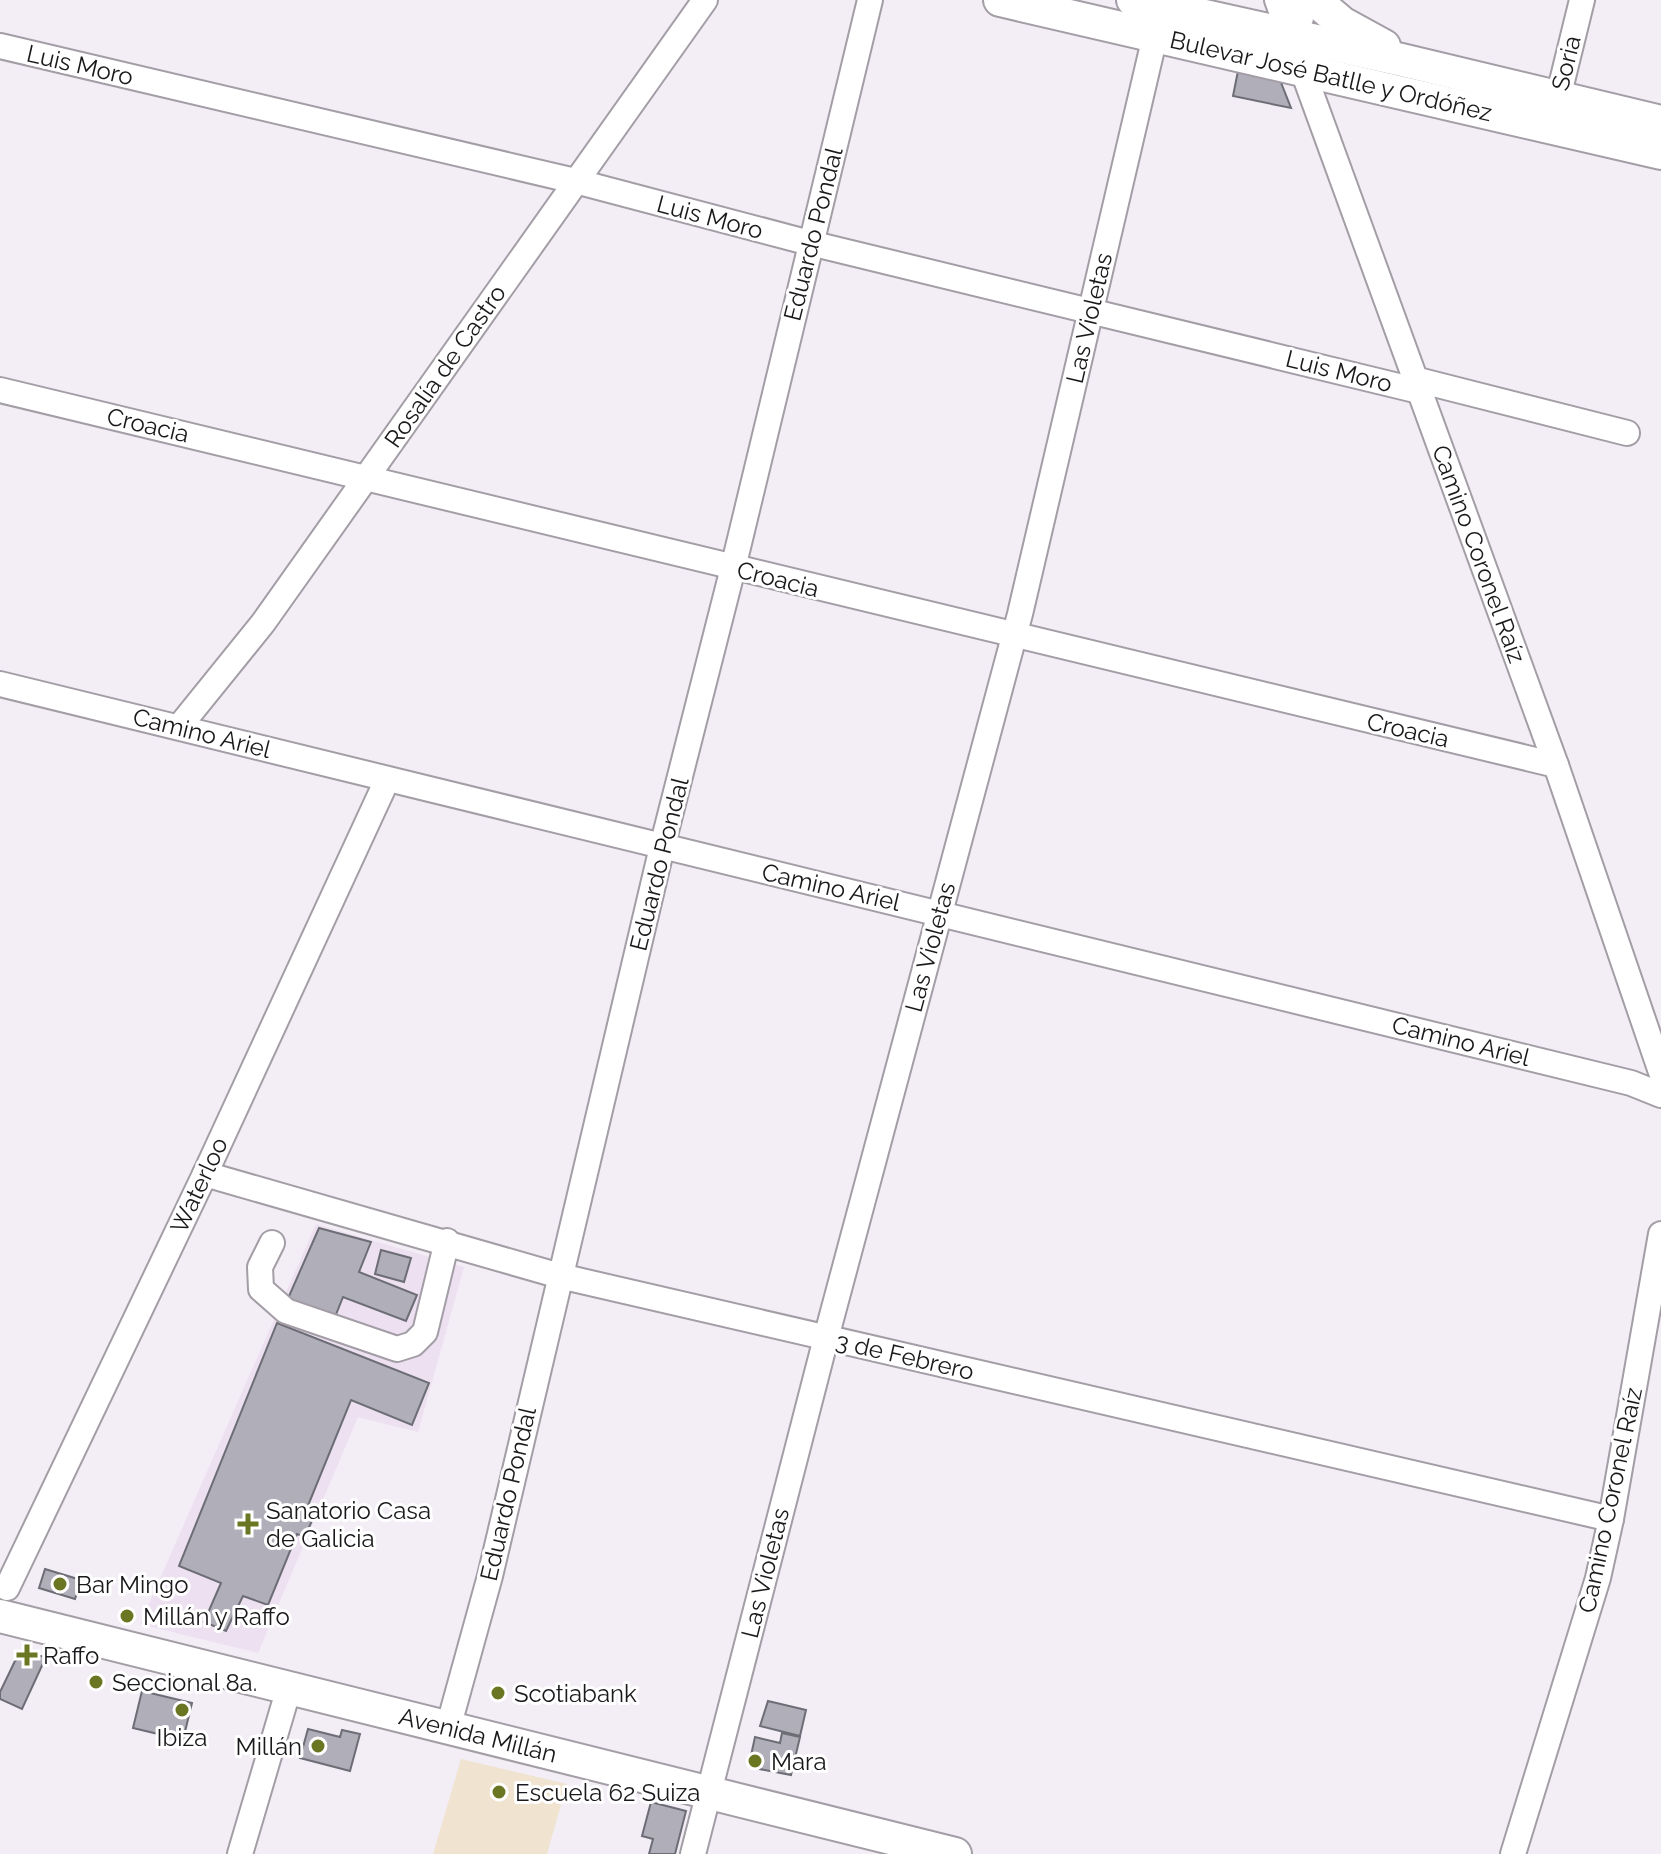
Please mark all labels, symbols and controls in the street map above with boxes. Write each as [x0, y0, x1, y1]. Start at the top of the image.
street label: Bulevar José Batlle y Ordóñez [1167, 25, 1495, 127]
street label: Soria [1545, 33, 1587, 93]
street label: Luis Moro [24, 39, 136, 91]
street label: Eduardo Pondal [777, 144, 849, 324]
street label: Luis Moro [654, 189, 766, 245]
street label: Las Violetas [1060, 250, 1118, 386]
street label: Rosalía de Castro [378, 279, 512, 453]
street label: Luis Moro [1283, 344, 1395, 398]
street label: Croacia [104, 401, 192, 449]
street label: Camino Coronel Raíz [1426, 441, 1532, 667]
street label: Croacia [734, 555, 822, 603]
street label: Camino Ariel [130, 702, 274, 764]
street label: Croacia [1364, 706, 1452, 754]
street label: Eduardo Pondal [623, 774, 695, 954]
street label: Camino Ariel [759, 857, 903, 917]
street label: Las Violetas [899, 879, 961, 1015]
street label: Camino Ariel [1389, 1010, 1533, 1072]
street label: Waterloo [164, 1133, 234, 1237]
street label: 3 de Febrero [833, 1326, 977, 1386]
street label: Camino Coronel Raíz [1572, 1385, 1648, 1615]
street label: Eduardo Pondal [474, 1404, 542, 1584]
place label: Sanatorio Casa de Galicia [266, 1496, 431, 1553]
street label: Las Violetas [735, 1505, 795, 1641]
marker: Sanatorio Casa de Galicia [237, 1513, 259, 1535]
place label: Bar Mingo [76, 1570, 188, 1599]
marker: Bar Mingo [51, 1575, 69, 1593]
place label: Millán y Raffo [143, 1602, 290, 1631]
marker: Millán y Raffo [118, 1607, 136, 1625]
place label: Raffo [43, 1641, 99, 1670]
marker: Raffo [18, 1646, 36, 1664]
place label: Seccional 8a. [112, 1668, 257, 1697]
marker: Seccional 8a. [87, 1673, 105, 1691]
place label: Scotiabank [514, 1679, 637, 1708]
marker: Scotiabank [489, 1684, 507, 1702]
marker: Ibiza [173, 1701, 191, 1719]
street label: Avenida Millán [396, 1701, 560, 1769]
place label: Ibiza [157, 1723, 207, 1752]
place label: Millán [236, 1732, 302, 1761]
marker: Millán [309, 1737, 327, 1755]
place label: Mara [771, 1747, 826, 1776]
marker: Mara [746, 1752, 764, 1770]
place label: Escuela 62 Suiza [515, 1778, 700, 1807]
marker: Escuela 62 Suiza [490, 1783, 508, 1801]

